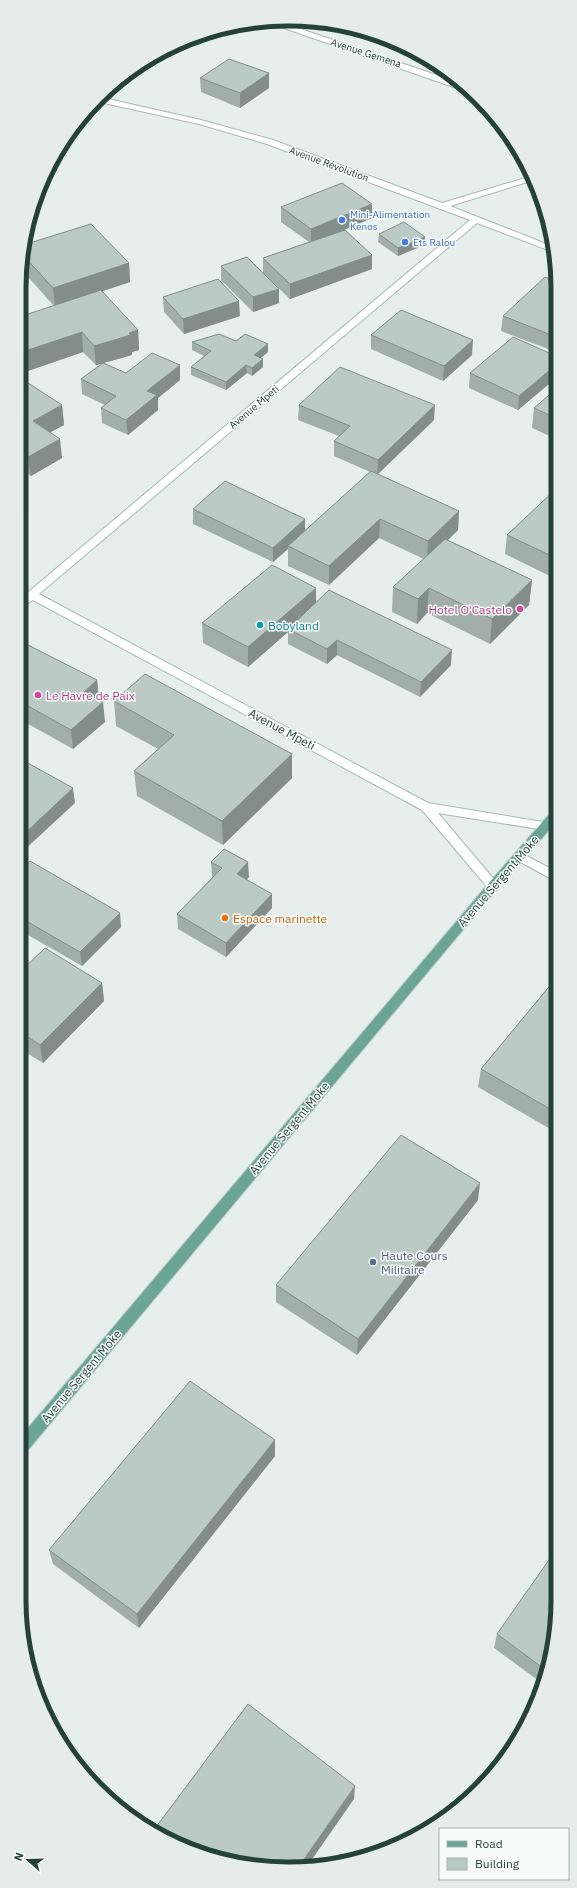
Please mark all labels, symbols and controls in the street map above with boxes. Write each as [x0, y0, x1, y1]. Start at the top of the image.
street label: Avenue Gemena [329, 35, 404, 71]
street label: Avenue Révolution [288, 144, 370, 184]
place label: Mini-Alimentation Kenos [350, 208, 430, 233]
marker: Mini-Alimentation Kenos [337, 215, 347, 225]
place label: Ets Ralou [413, 236, 455, 249]
marker: Ets Ralou [400, 237, 410, 247]
street label: Avenue Mpeti [226, 382, 282, 432]
place label: Hotel O'Castelo [428, 602, 512, 617]
marker: Hotel O'Castelo [515, 604, 525, 614]
place label: Bobyland [268, 618, 319, 633]
marker: Bobyland [255, 620, 265, 630]
place label: Le Havre de Paix [46, 688, 135, 703]
marker: Le Havre de Paix [33, 690, 43, 700]
street label: Avenue Mpeti [246, 705, 318, 753]
street label: Avenue Sergent Moke [454, 832, 542, 930]
place label: Espace marinette [233, 911, 328, 926]
marker: Espace marinette [220, 913, 230, 923]
street label: Avenue Sergent Moke [246, 1078, 332, 1177]
place label: Haute Cours Militaire [381, 1248, 448, 1277]
marker: Haute Cours Militaire [368, 1257, 378, 1267]
street label: Avenue Sergent Moke [38, 1326, 124, 1425]
legend [439, 1828, 569, 1880]
text: Road [475, 1836, 503, 1851]
north arrow [8, 1840, 48, 1880]
text: N [11, 1850, 27, 1863]
text: Building [475, 1856, 520, 1871]

